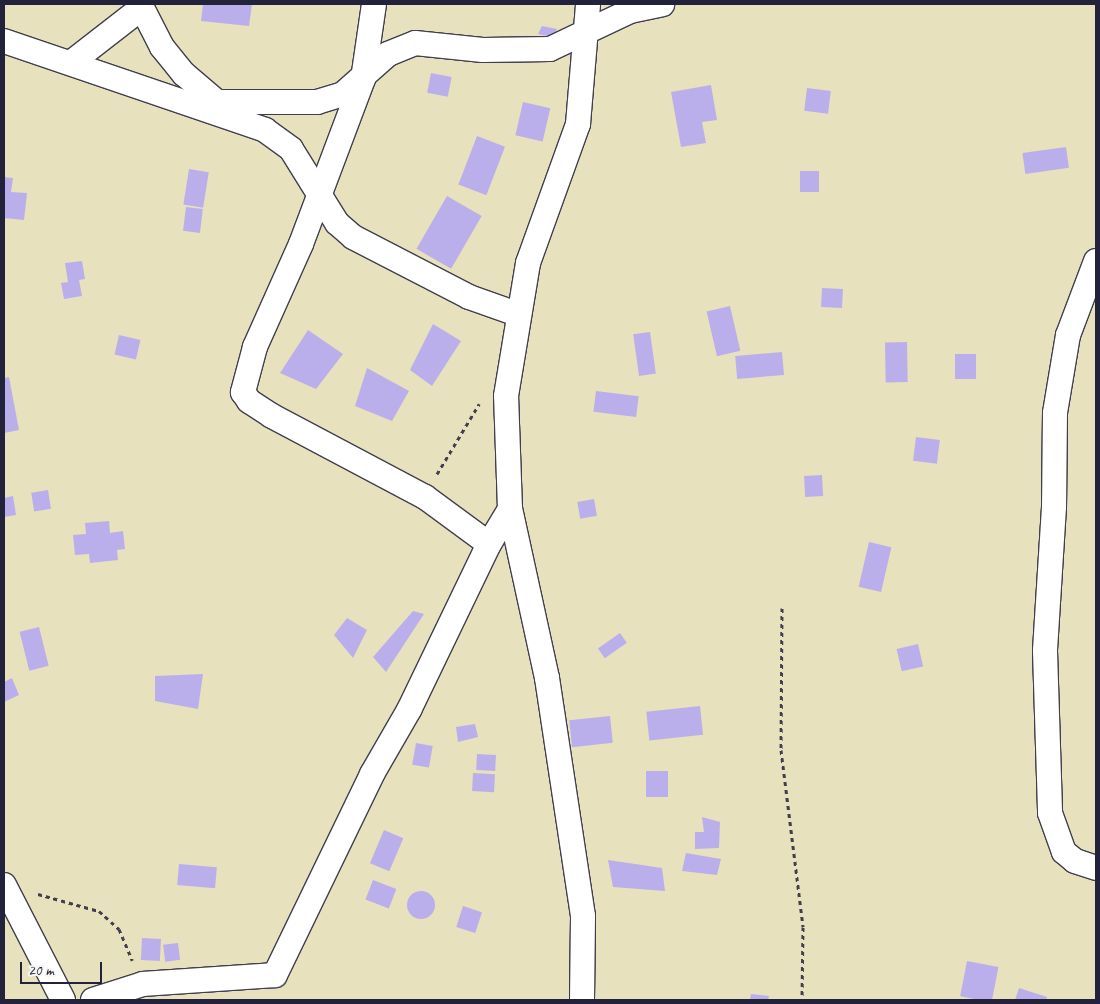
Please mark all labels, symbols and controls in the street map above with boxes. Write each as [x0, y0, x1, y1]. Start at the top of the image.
scale bar [22, 952, 105, 984]
text: 20 m [28, 961, 54, 980]

